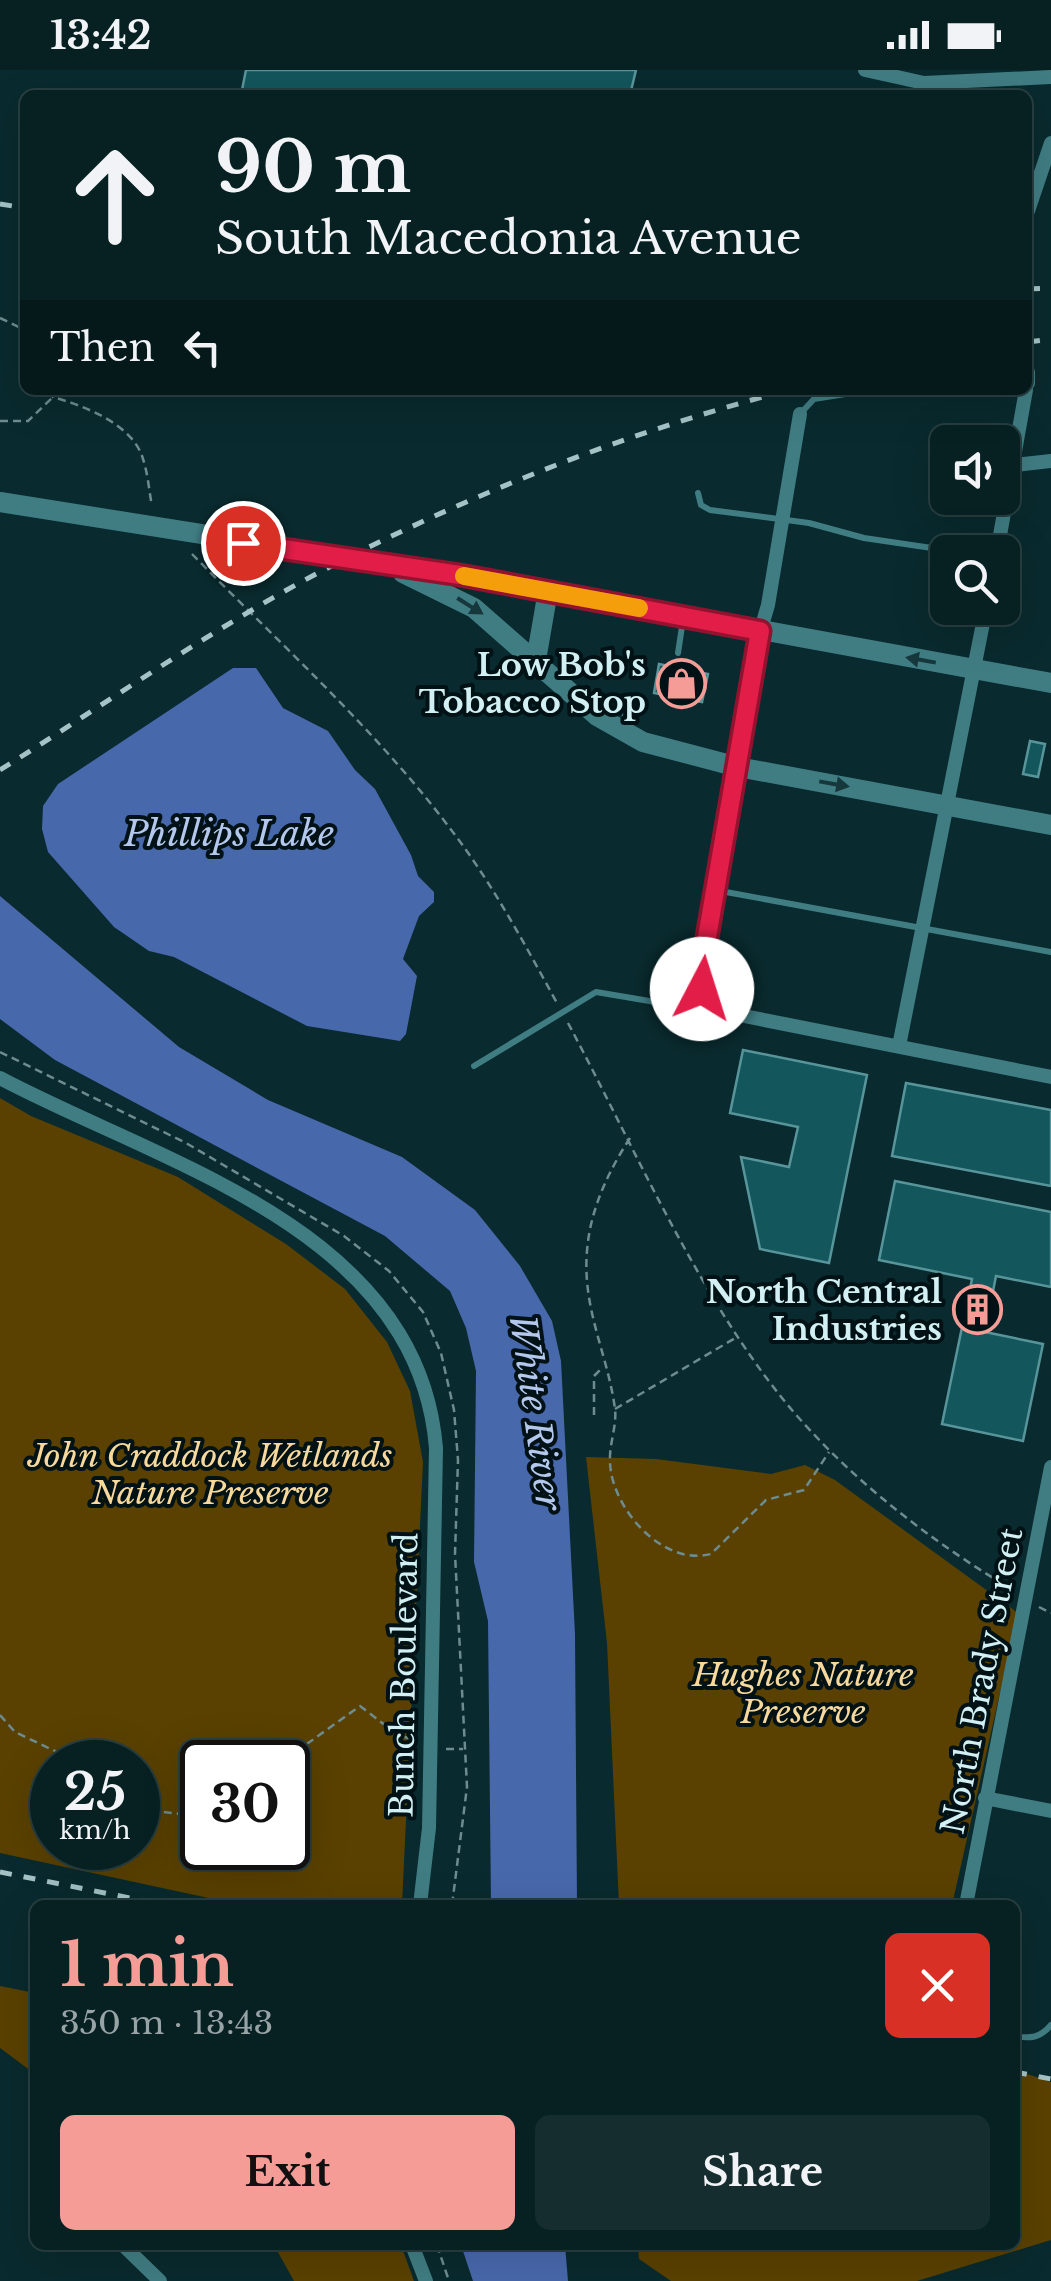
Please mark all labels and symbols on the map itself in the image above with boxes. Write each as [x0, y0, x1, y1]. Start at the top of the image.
pin [201, 501, 286, 586]
one-way arrow [456, 597, 484, 614]
place label: Low Bob's Tobacco Stop [419, 645, 646, 722]
one-way arrow [905, 651, 936, 667]
shop icon: Low Bob's Tobacco Stop [655, 657, 707, 709]
one-way arrow [819, 777, 850, 793]
water label: Phillips Lake [123, 812, 334, 855]
position arrow [650, 937, 754, 1041]
place label: North Central Industries [706, 1272, 942, 1349]
building icon: North Central Industries [951, 1284, 1003, 1336]
water label: White River [501, 1311, 571, 1515]
park label: John Craddock Wetlands Nature Preserve [27, 1436, 392, 1513]
street label: North Brady Street [933, 1524, 1031, 1838]
street label: Bunch Boulevard [382, 1532, 426, 1818]
park label: Hughes Nature Preserve [691, 1655, 914, 1732]
speed limit sign: 30 [180, 1740, 310, 1870]

